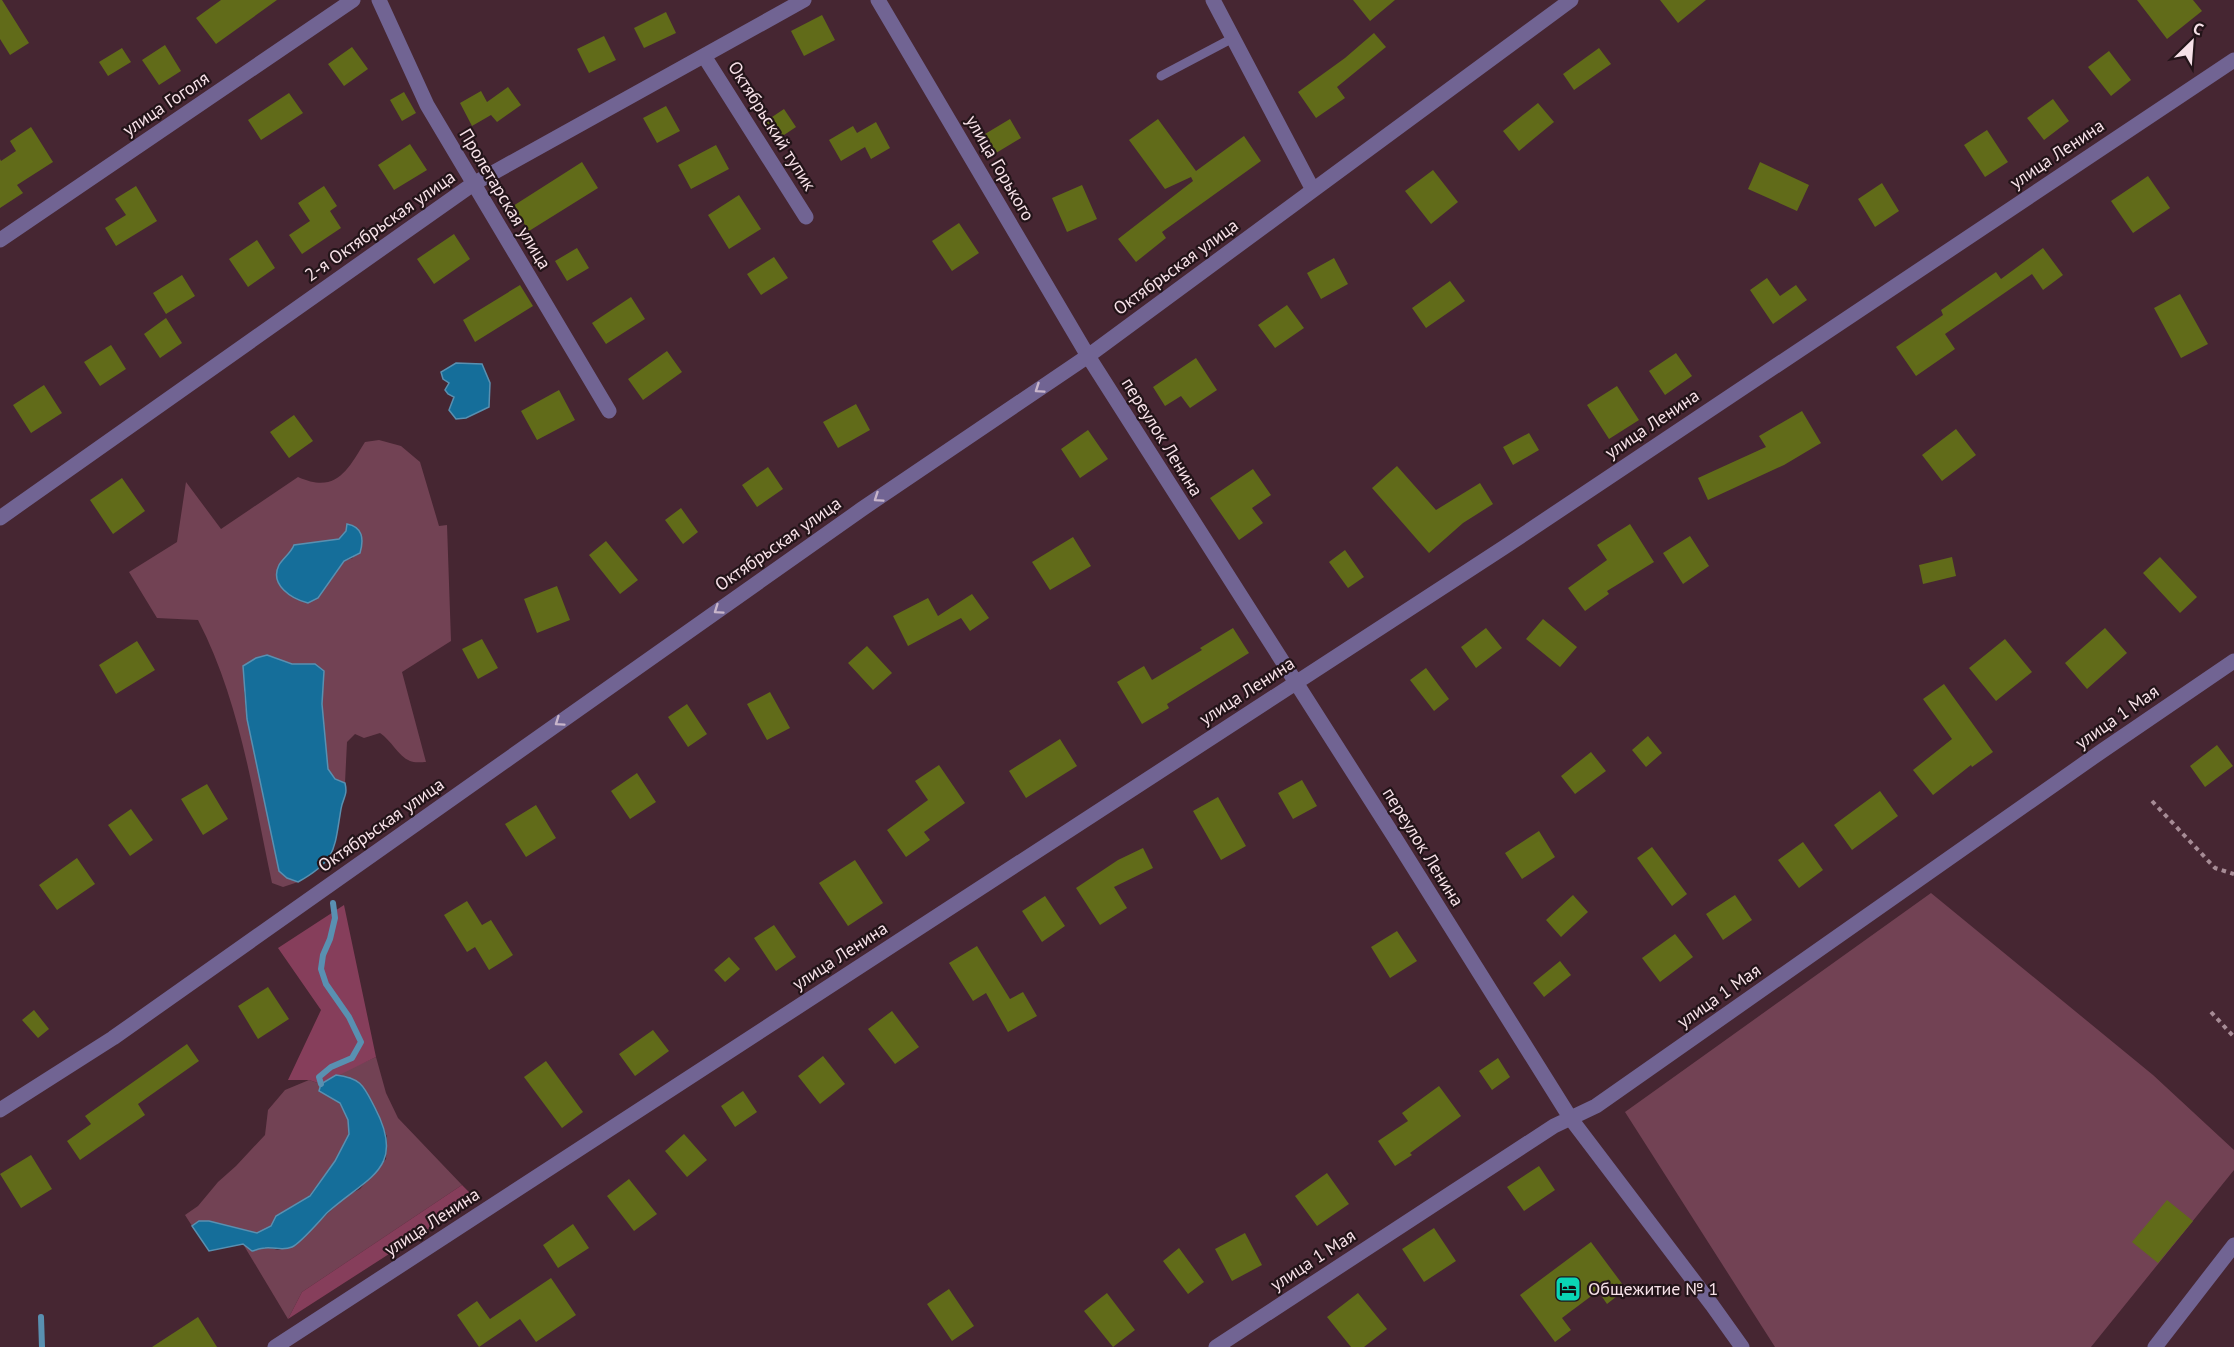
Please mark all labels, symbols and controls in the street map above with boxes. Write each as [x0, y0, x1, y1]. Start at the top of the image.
north arrow [2162, 12, 2222, 72]
text: С [2190, 17, 2207, 39]
street label: Октябрьский тупик [723, 57, 822, 195]
street label: улица Гоголя [118, 66, 213, 141]
street label: улица Горького [961, 111, 1040, 225]
street label: улица Ленина [2005, 114, 2108, 194]
street label: Пролетарская улица [454, 124, 556, 273]
street label: 2-я Октябрьская улица [300, 165, 459, 286]
street label: Октябрьская улица [1109, 214, 1243, 320]
street label: переулок Ленина [1117, 373, 1208, 500]
one-way arrow [1035, 382, 1046, 393]
street label: улица Ленина [1600, 384, 1703, 464]
street label: Октябрьская улица [710, 491, 845, 596]
one-way arrow [873, 491, 884, 502]
one-way arrow [714, 603, 725, 614]
street label: улица Ленина [1195, 651, 1299, 730]
street label: улица 1 Мая [2070, 679, 2163, 754]
one-way arrow [554, 715, 565, 726]
street label: Октябрьская улица [313, 772, 448, 877]
street label: переулок Ленина [1378, 783, 1469, 910]
street label: улица Ленина [788, 916, 892, 995]
street label: улица 1 Мая [1672, 958, 1765, 1033]
street label: улица Ленина [380, 1182, 484, 1261]
street label: улица 1 Мая [1266, 1224, 1360, 1296]
hotel icon: Общежитие № 1 [1553, 1274, 1583, 1304]
place label: Общежитие № 1 [1588, 1277, 1718, 1300]

